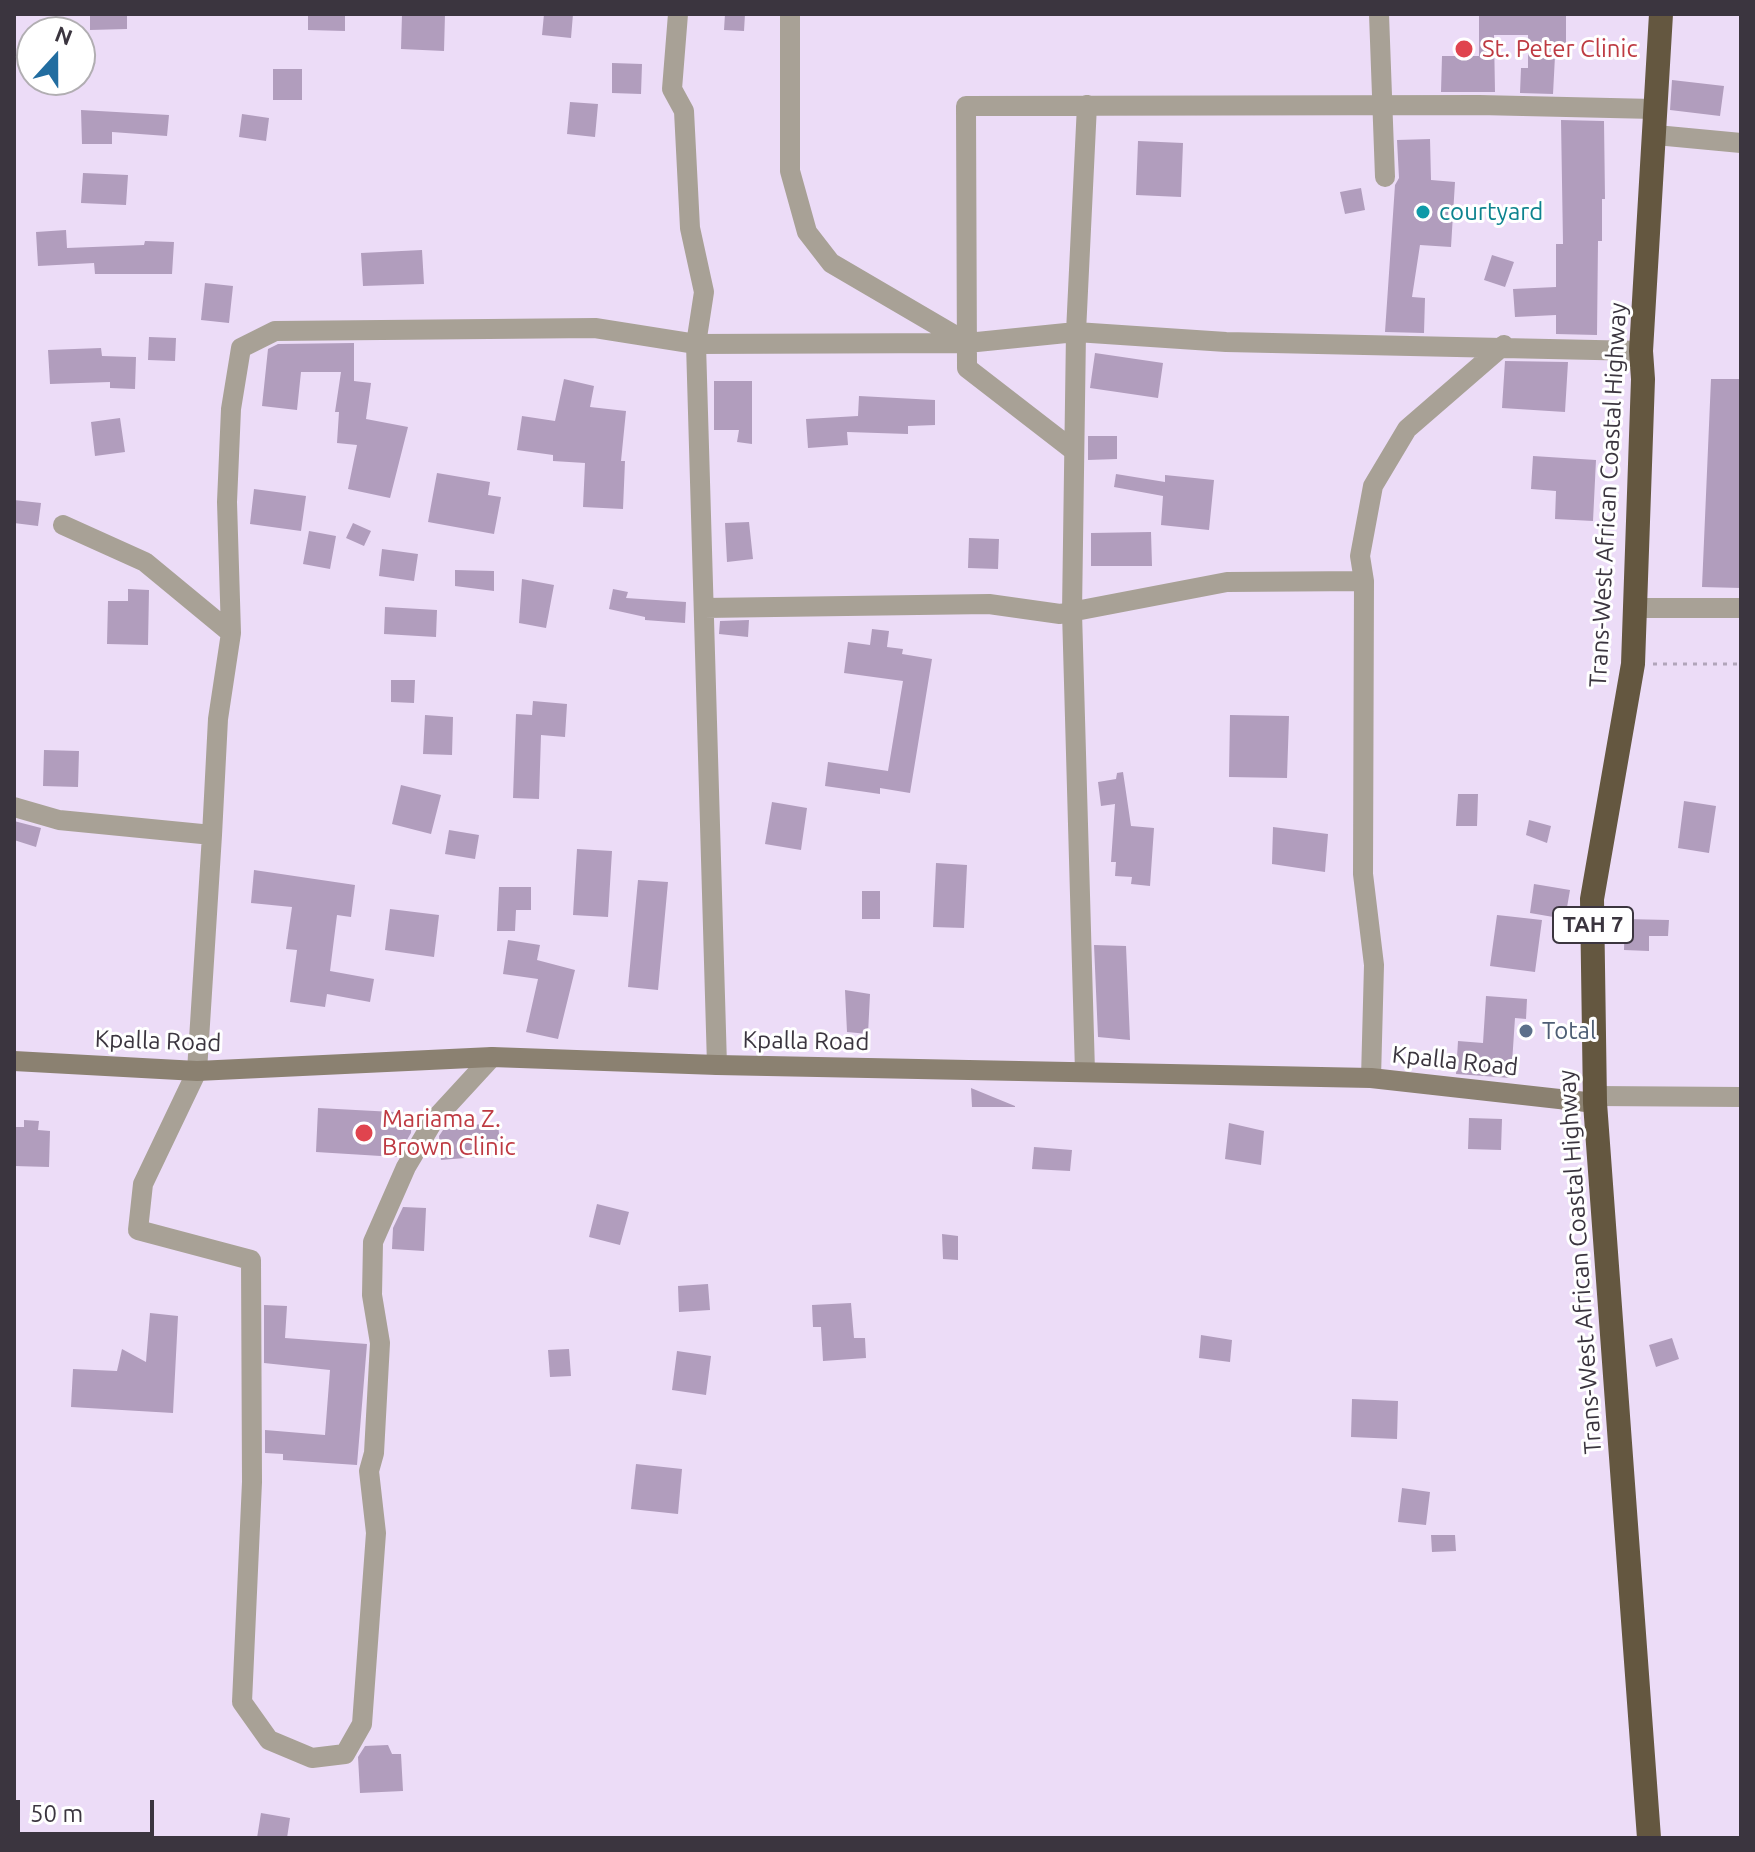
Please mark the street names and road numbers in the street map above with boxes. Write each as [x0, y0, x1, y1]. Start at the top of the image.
street label: Trans-West African Coastal Highway [1584, 302, 1632, 688]
road number: TAH 7 [1553, 907, 1633, 943]
street label: Kpalla Road [94, 1024, 222, 1058]
street label: Kpalla Road [742, 1025, 870, 1057]
street label: Kpalla Road [1390, 1040, 1520, 1082]
street label: Trans-West African Coastal Highway [1552, 1069, 1608, 1455]

